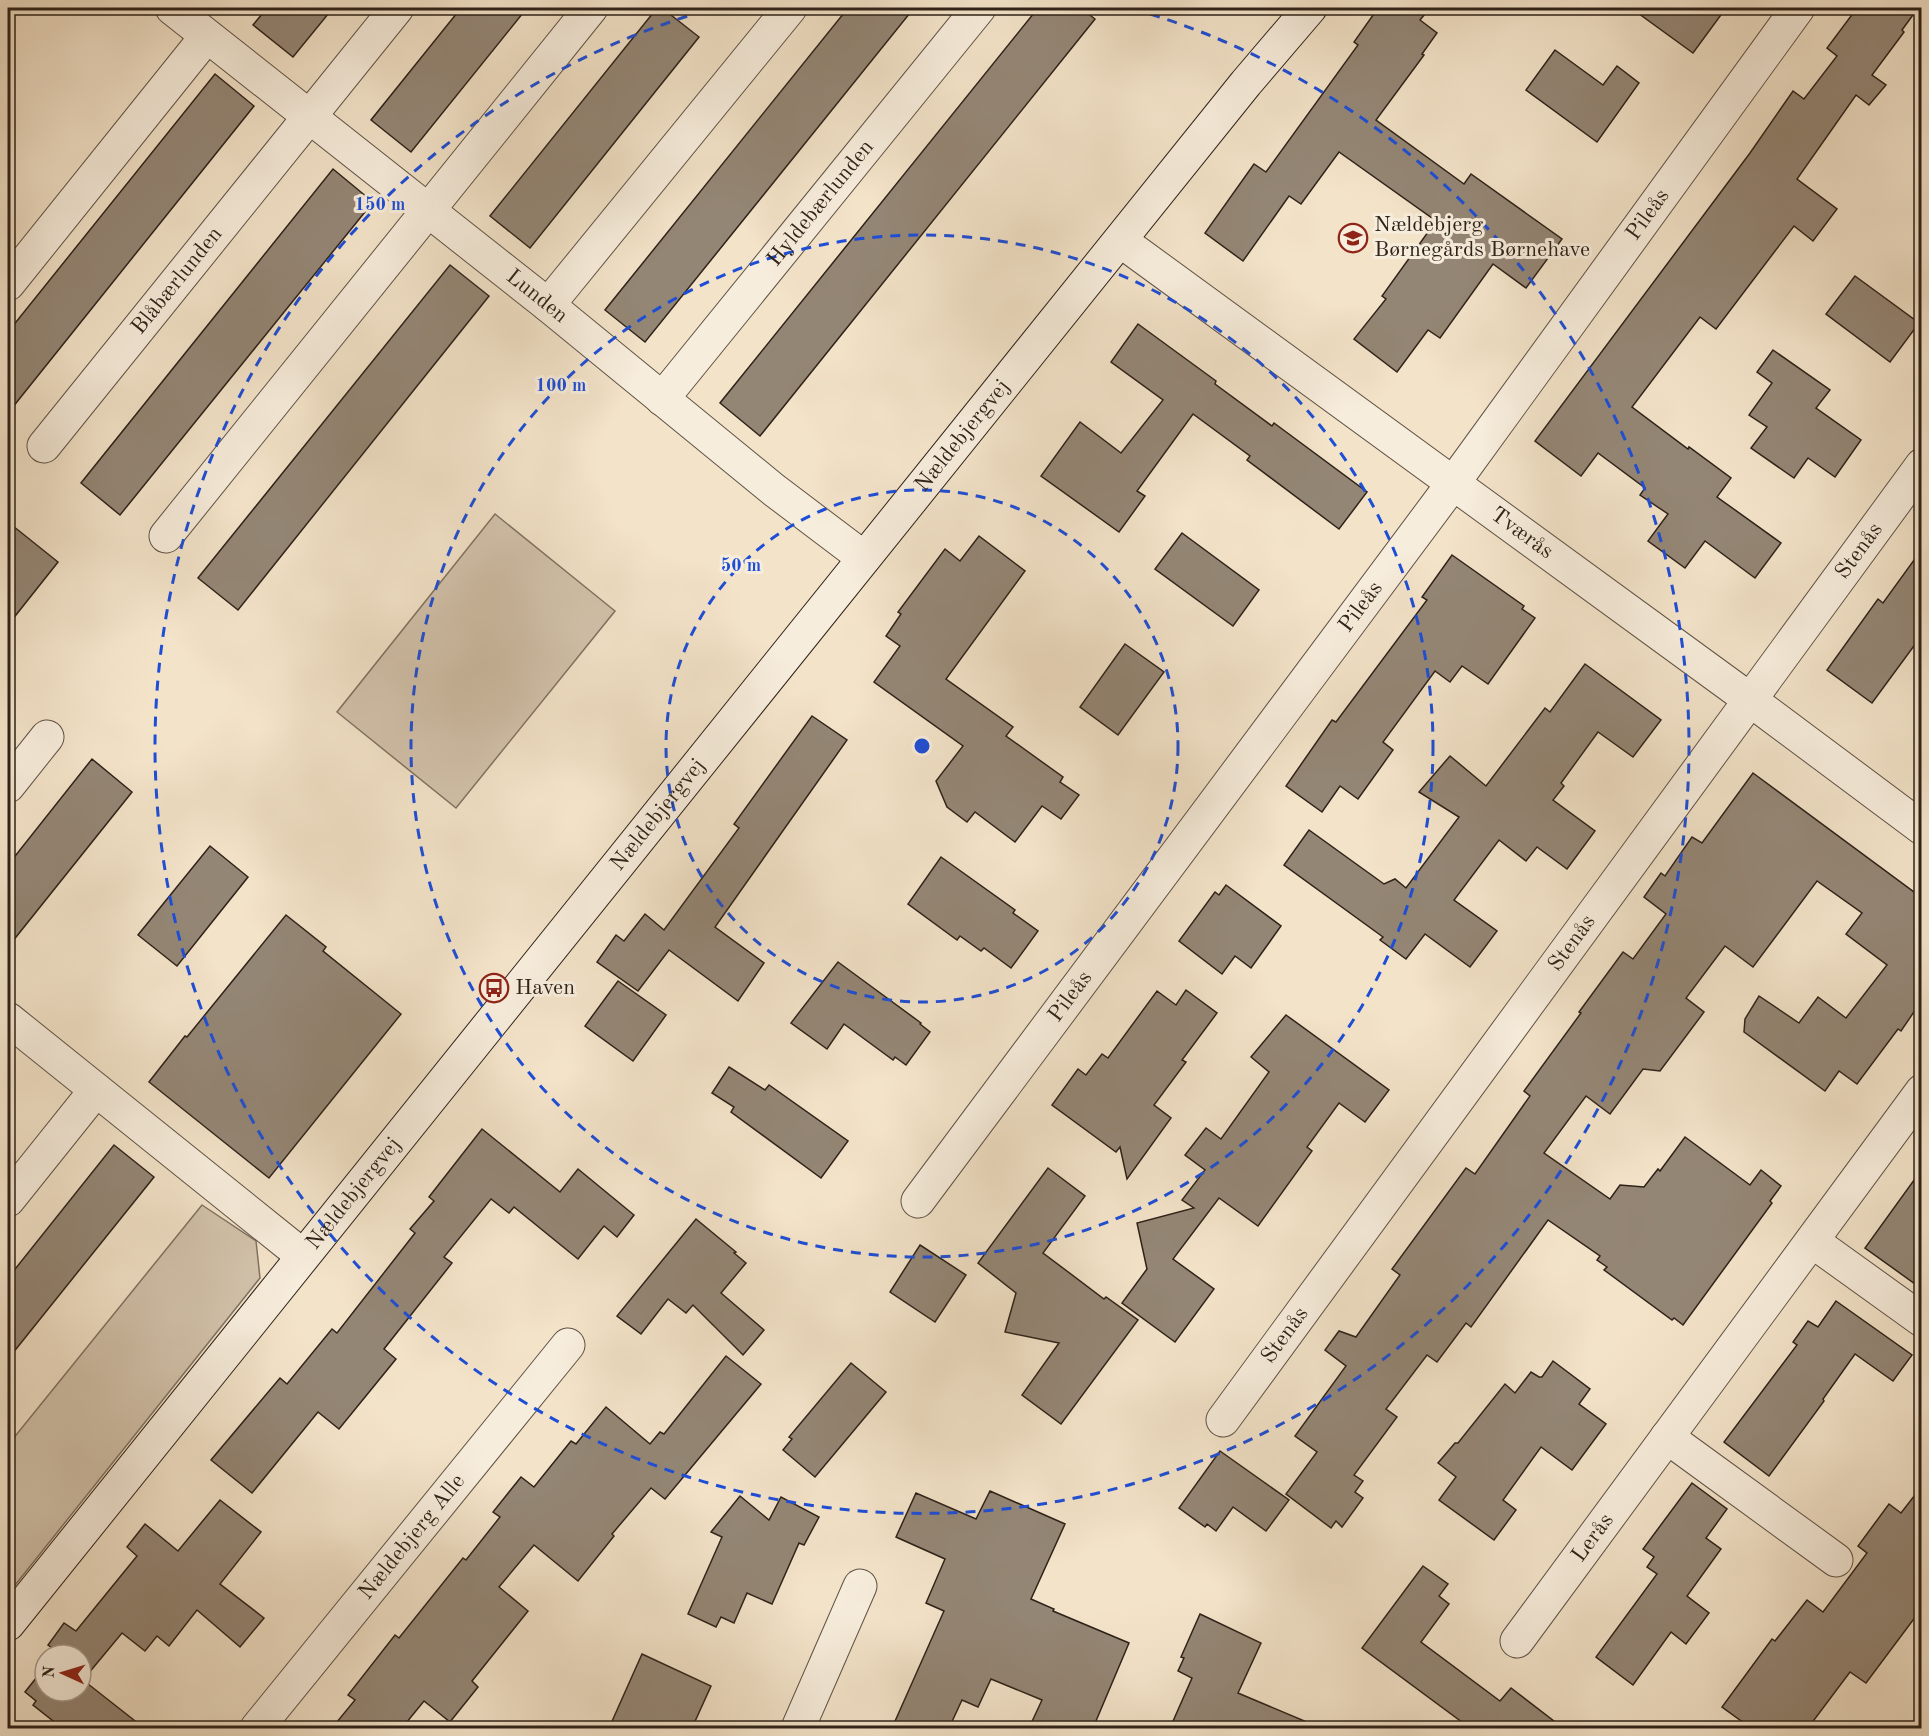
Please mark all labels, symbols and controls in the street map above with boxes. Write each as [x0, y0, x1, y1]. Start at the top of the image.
street label: Hyldebærlunden [763, 136, 878, 271]
street label: Pileås [1622, 185, 1674, 244]
text: 150 m [355, 196, 405, 214]
place label: Nældebjerg Børnegårds Børnehave [1374, 214, 1590, 261]
school or university icon: Nældebjerg Børnegårds Børnehave [1337, 222, 1369, 254]
street label: Blåbærlunden [127, 223, 227, 339]
street label: Lunden [502, 265, 572, 327]
street label: Nældebjergvej [911, 376, 1014, 496]
text: 100 m [536, 377, 586, 395]
street label: Tværås [1486, 503, 1557, 563]
street label: Stenås [1831, 519, 1887, 583]
text: 50 m [721, 557, 761, 575]
street label: Pileås [1335, 577, 1387, 637]
centre of rings [912, 736, 932, 756]
street label: Nældebjergvej [607, 754, 710, 875]
street label: Stenås [1544, 911, 1600, 975]
street label: Pileås [1044, 967, 1096, 1026]
bus stop icon: Haven [478, 972, 510, 1004]
place label: Haven [515, 977, 575, 999]
street label: Nældebjergvej [302, 1133, 405, 1254]
street label: Stenås [1257, 1303, 1313, 1368]
street label: Nældebjerg Alle [355, 1470, 469, 1604]
street label: Lerås [1568, 1510, 1618, 1566]
north arrow [33, 1643, 93, 1703]
text: N [42, 1665, 58, 1679]

